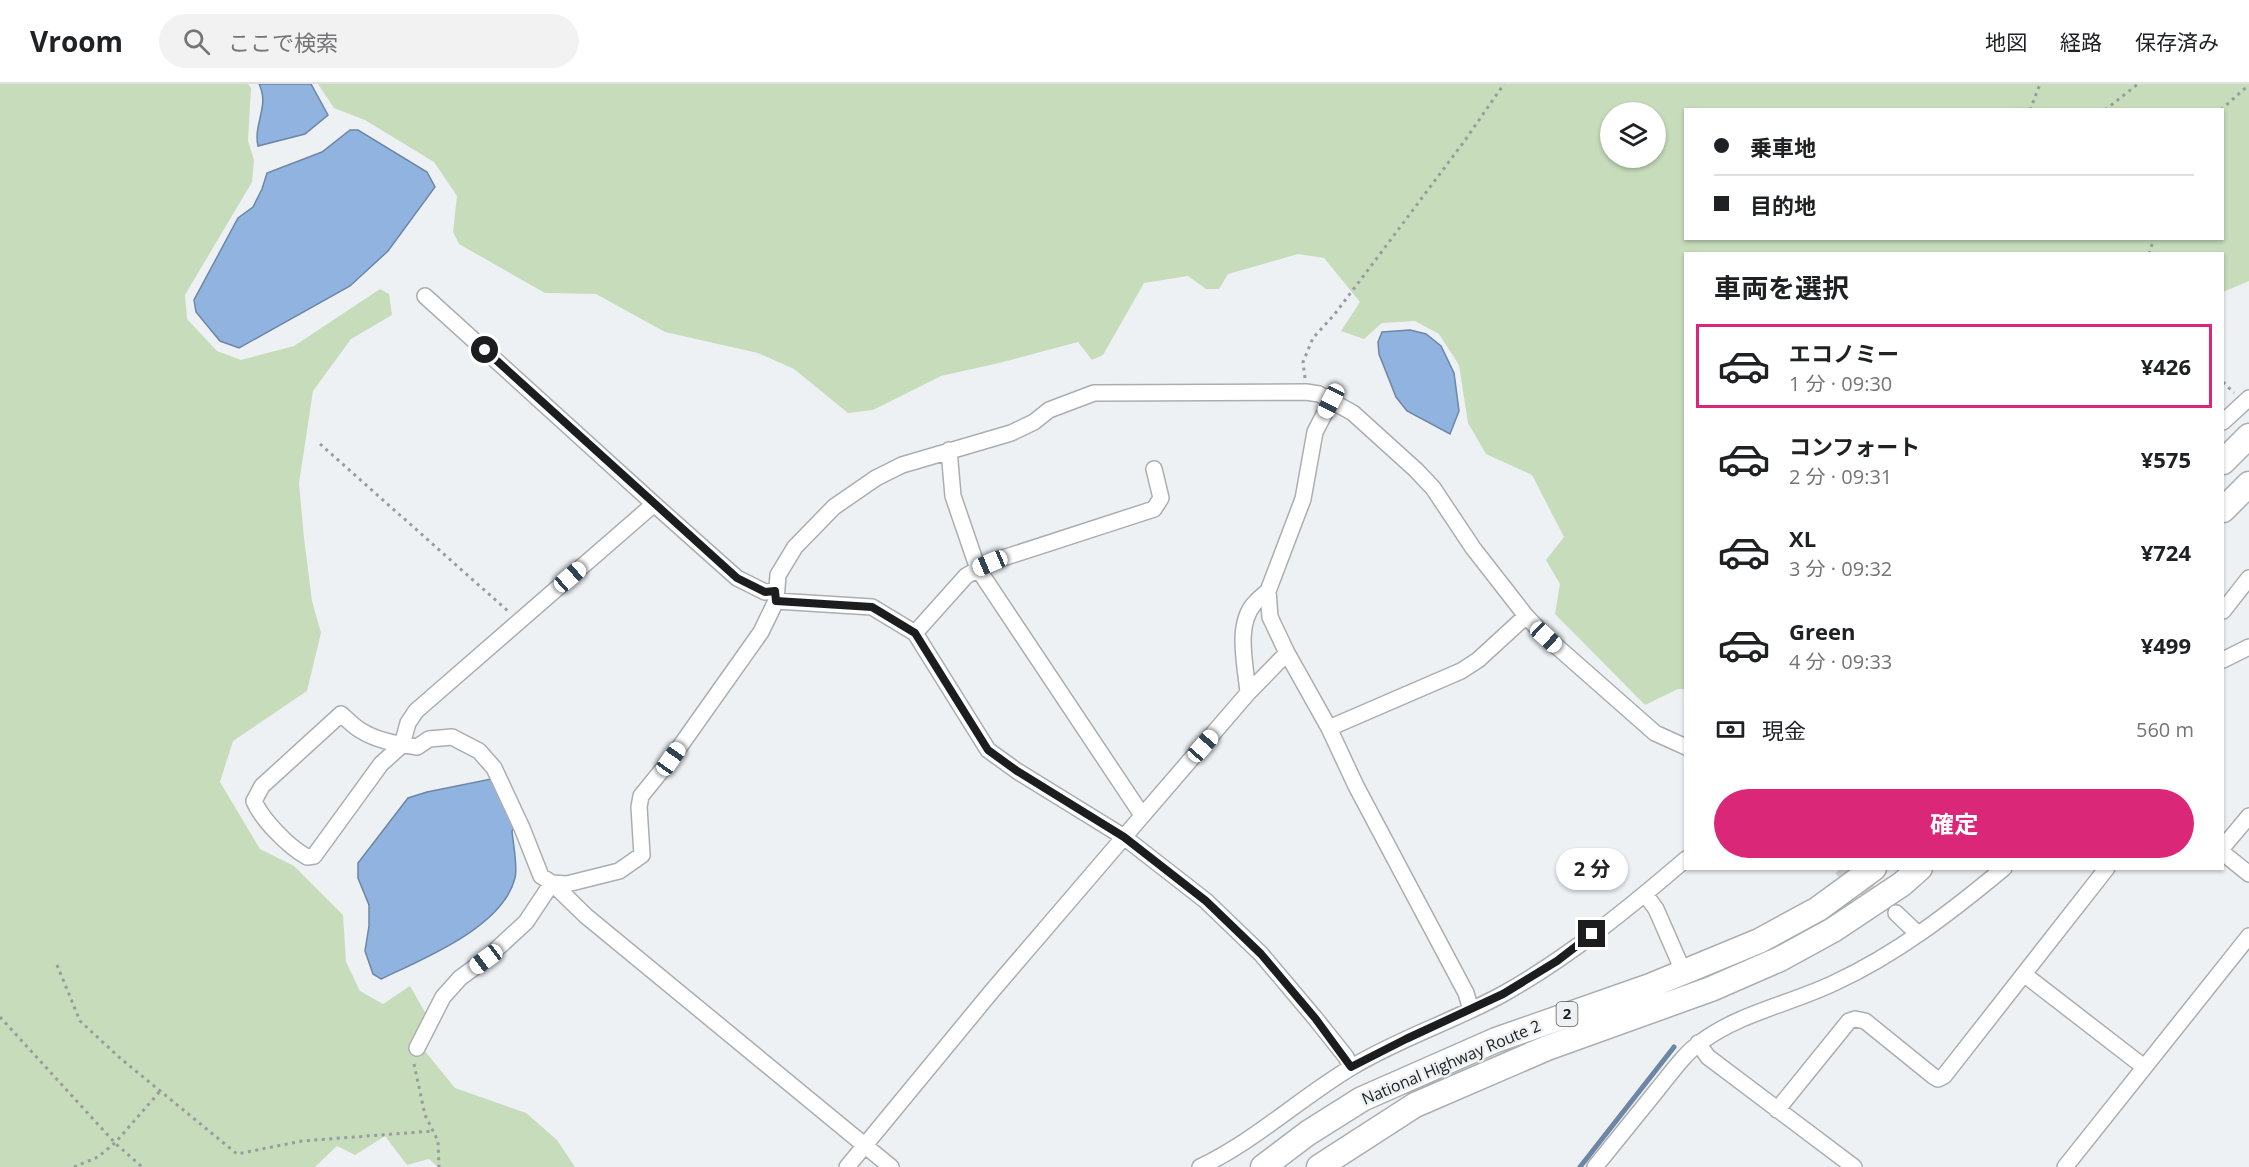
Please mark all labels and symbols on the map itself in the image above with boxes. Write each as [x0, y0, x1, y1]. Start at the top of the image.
route start [471, 336, 498, 363]
car [1315, 381, 1347, 421]
car [970, 548, 1010, 578]
car [551, 558, 589, 596]
car [1527, 618, 1565, 656]
car [1184, 727, 1222, 765]
car [653, 739, 689, 779]
callout: 2 分 [1556, 847, 1628, 889]
route end [1578, 920, 1605, 947]
car [466, 941, 506, 977]
road number: 2 [1556, 1002, 1578, 1026]
street label: National Highway Route 2 [1358, 1014, 1544, 1110]

